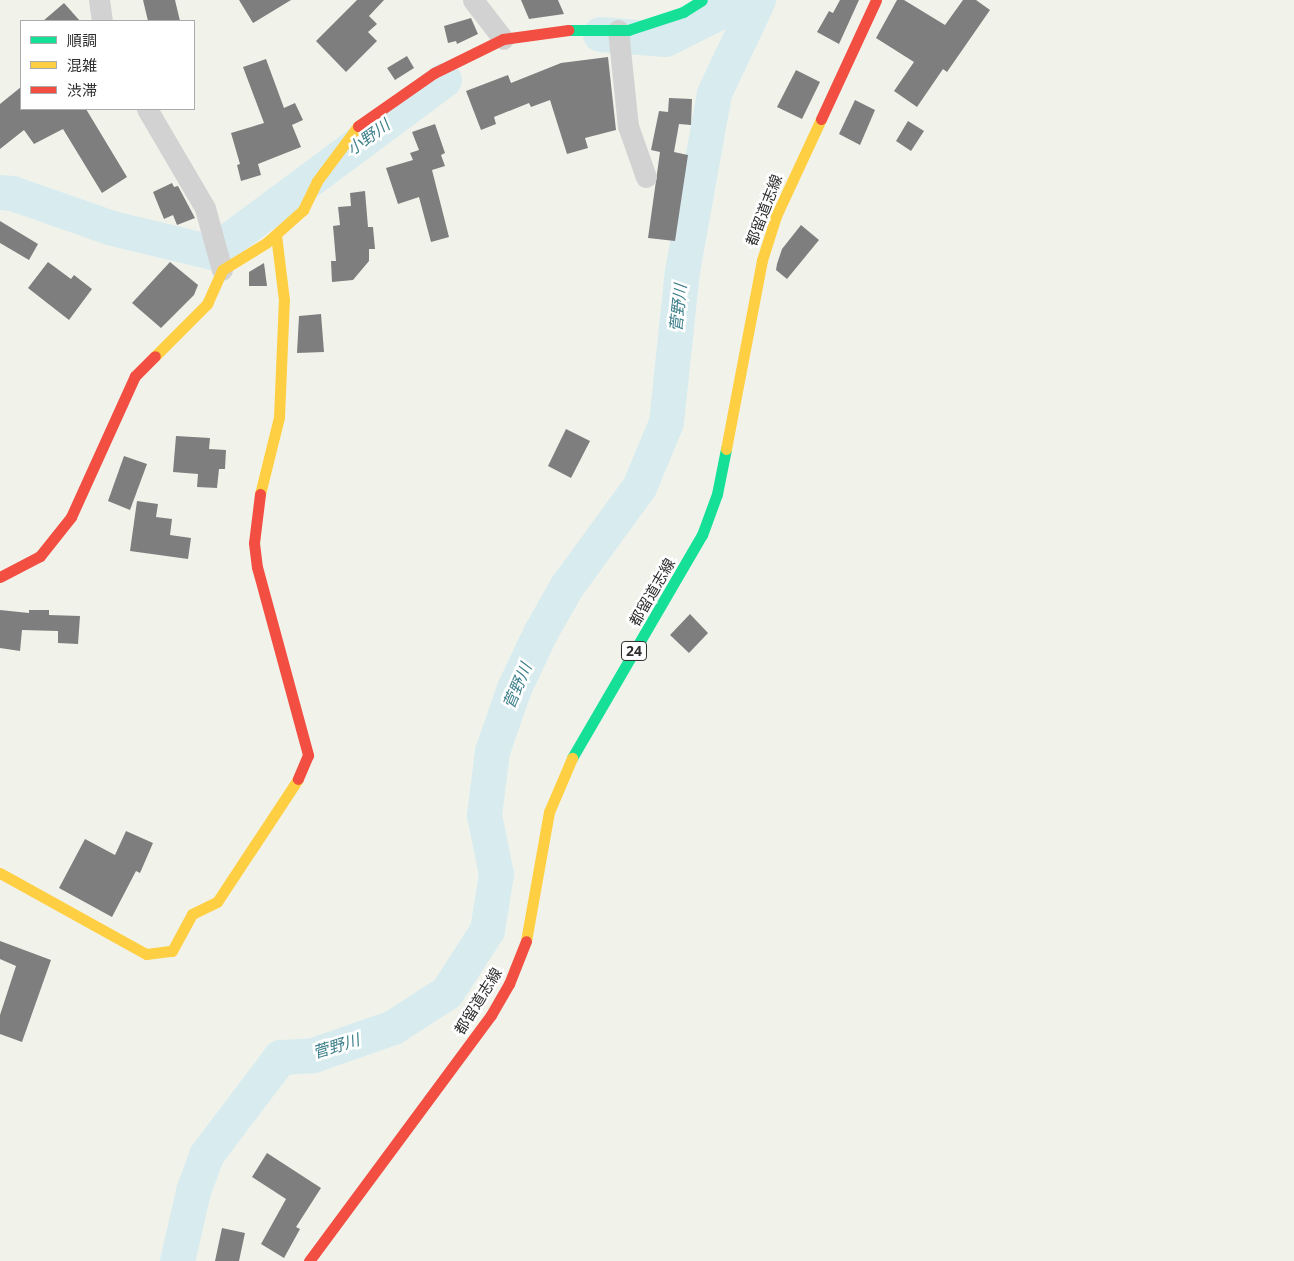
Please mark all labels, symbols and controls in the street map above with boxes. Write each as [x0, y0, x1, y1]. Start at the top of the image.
legend [20, 20, 195, 110]
text: 順調 [67, 30, 97, 50]
text: 混雑 [67, 55, 97, 75]
text: 渋滞 [67, 80, 97, 100]
water label: 小野川 [343, 115, 393, 159]
street label: 都留道志線 [742, 172, 786, 248]
water label: 菅野川 [666, 283, 690, 333]
street label: 都留道志線 [625, 555, 679, 629]
road number: 24 [620, 640, 648, 662]
water label: 菅野川 [499, 660, 535, 712]
street label: 都留道志線 [450, 964, 506, 1038]
water label: 菅野川 [310, 1030, 362, 1062]

